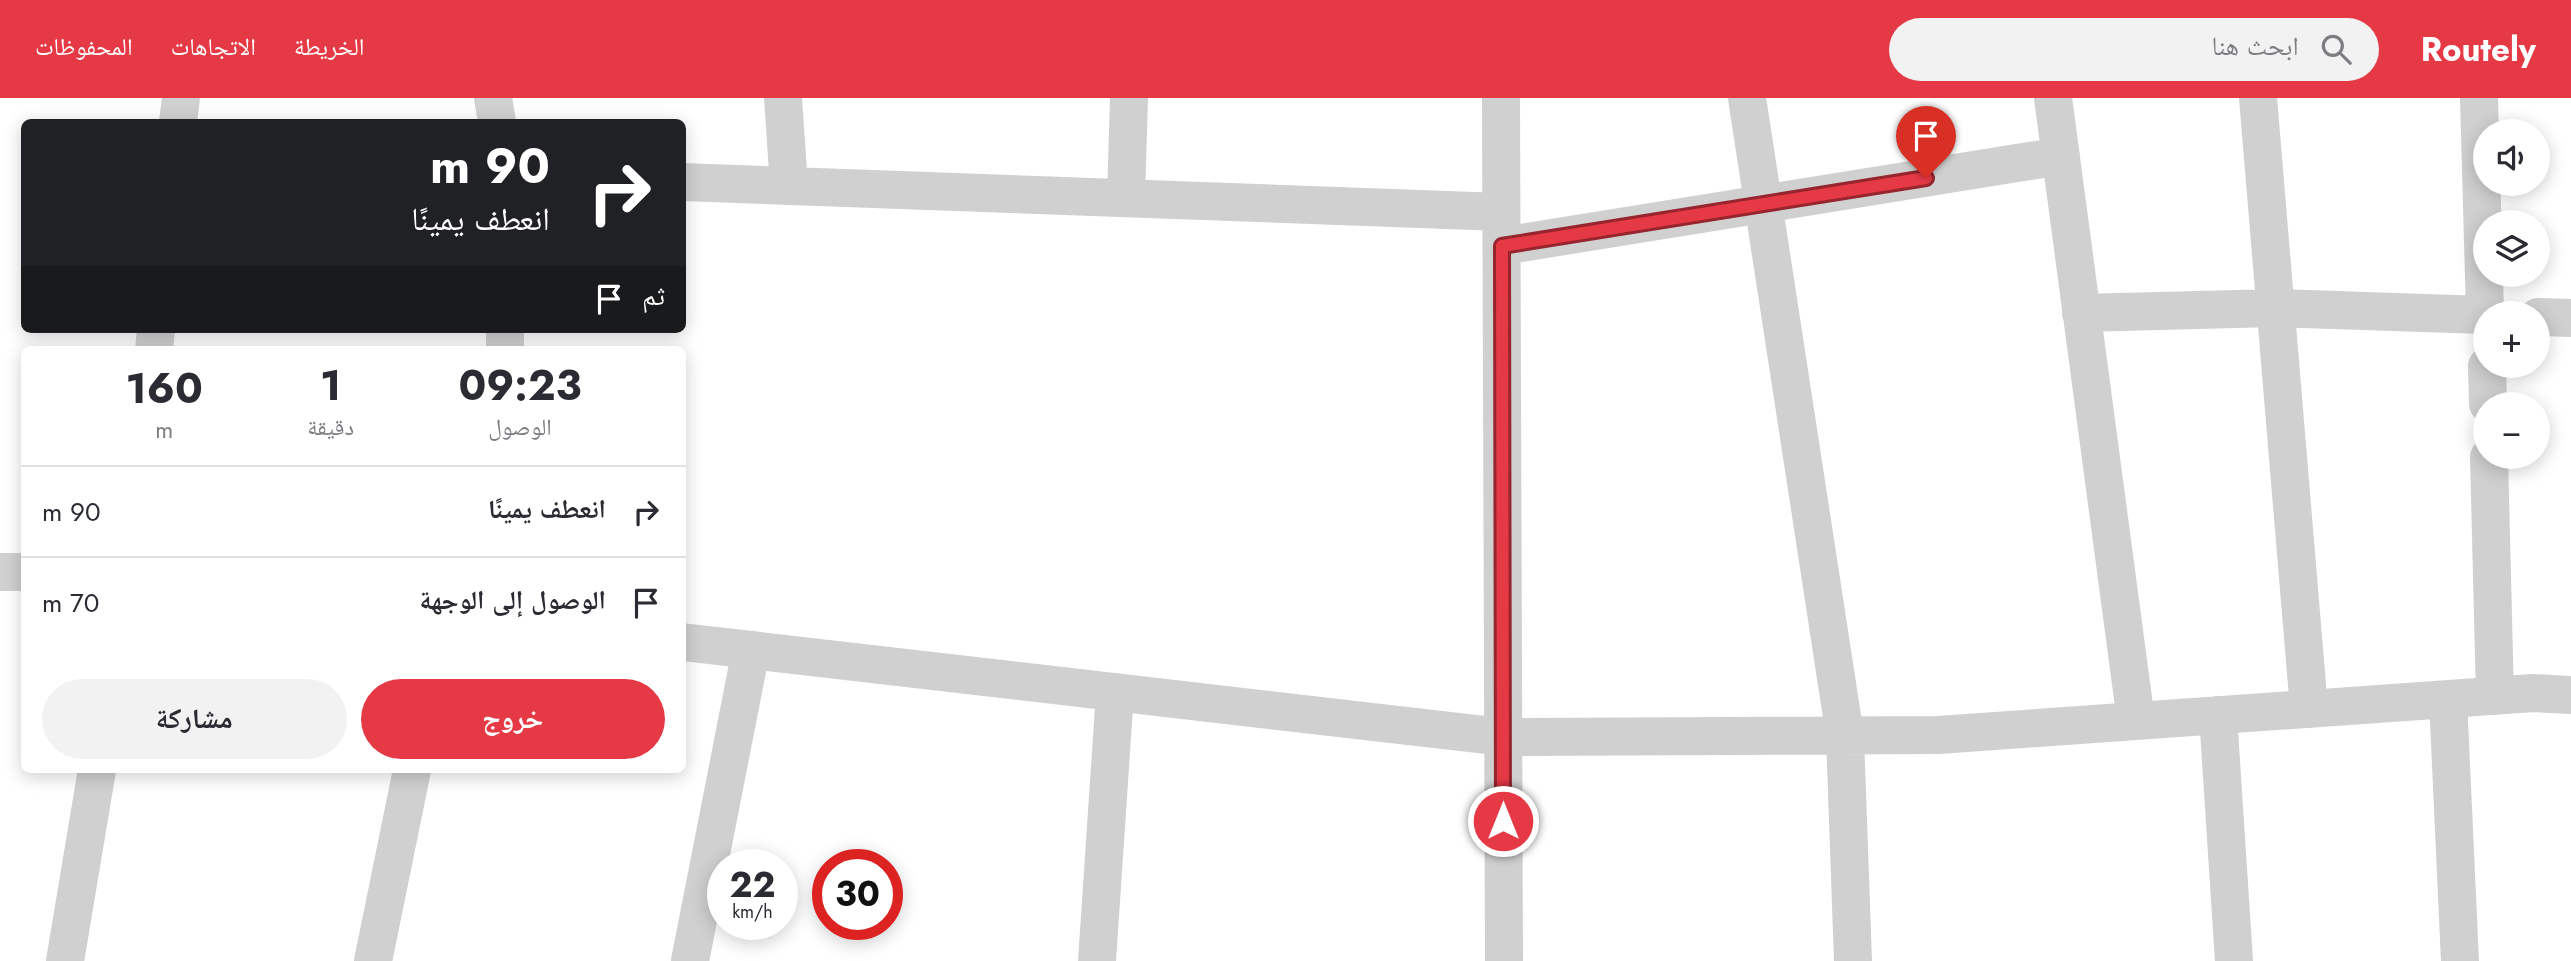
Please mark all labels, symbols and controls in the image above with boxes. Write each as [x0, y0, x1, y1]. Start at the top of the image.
search box [1889, 18, 2379, 81]
text: Routely [2421, 26, 2536, 73]
text: ابحث هنا [2212, 27, 2299, 65]
text: المحفوظات [35, 29, 133, 64]
text: الاتجاهات [171, 29, 256, 64]
text: الخريطة [294, 29, 365, 64]
icon: search [2317, 30, 2355, 68]
pin [1896, 106, 1956, 178]
icon: arrive [1907, 117, 1945, 155]
map controls [2473, 119, 2550, 469]
button: sound [2473, 119, 2550, 196]
text: 90 m [430, 131, 550, 201]
icon: right [574, 147, 665, 238]
text: انعطف يمينًا [411, 196, 550, 242]
button: layers [2473, 210, 2550, 287]
text: ثم [642, 277, 665, 315]
icon: arrive [590, 280, 628, 318]
button: + [2473, 301, 2550, 378]
text: 1 [320, 355, 341, 416]
text: 09:23 [458, 355, 582, 416]
text: 160 [125, 358, 203, 419]
button: − [2473, 392, 2550, 469]
text: دقيقة [307, 410, 354, 444]
text: الوصول [488, 410, 552, 444]
text: m [155, 413, 173, 447]
text: انعطف يمينًا [488, 490, 606, 528]
text: 90 m [42, 493, 101, 531]
icon: right [627, 493, 665, 531]
text: الوصول إلى الوجهة [419, 581, 606, 619]
text: 70 m [42, 584, 99, 622]
icon: arrive [627, 584, 665, 622]
button: مشاركة [42, 679, 347, 759]
button: خروج [361, 679, 665, 759]
position arrow [1466, 784, 1540, 858]
speed limit sign: 30 [812, 849, 903, 940]
text: 22 [730, 860, 775, 910]
text: km/h [732, 899, 773, 925]

